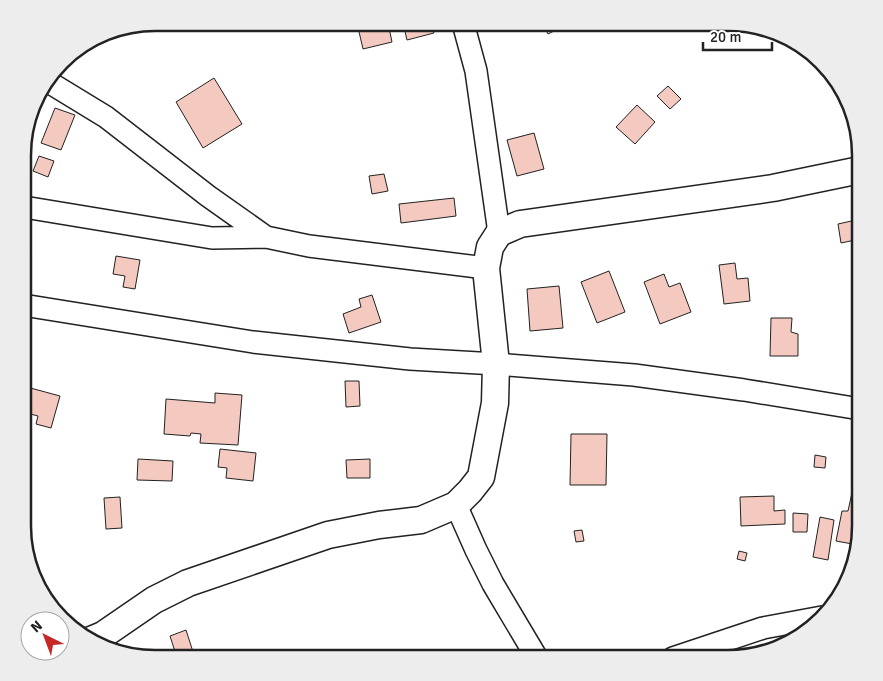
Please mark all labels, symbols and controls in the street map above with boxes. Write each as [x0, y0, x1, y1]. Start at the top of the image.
scale bar [703, 20, 772, 52]
text: 20 m [710, 28, 741, 46]
north arrow [20, 611, 70, 661]
text: N [27, 617, 46, 636]

